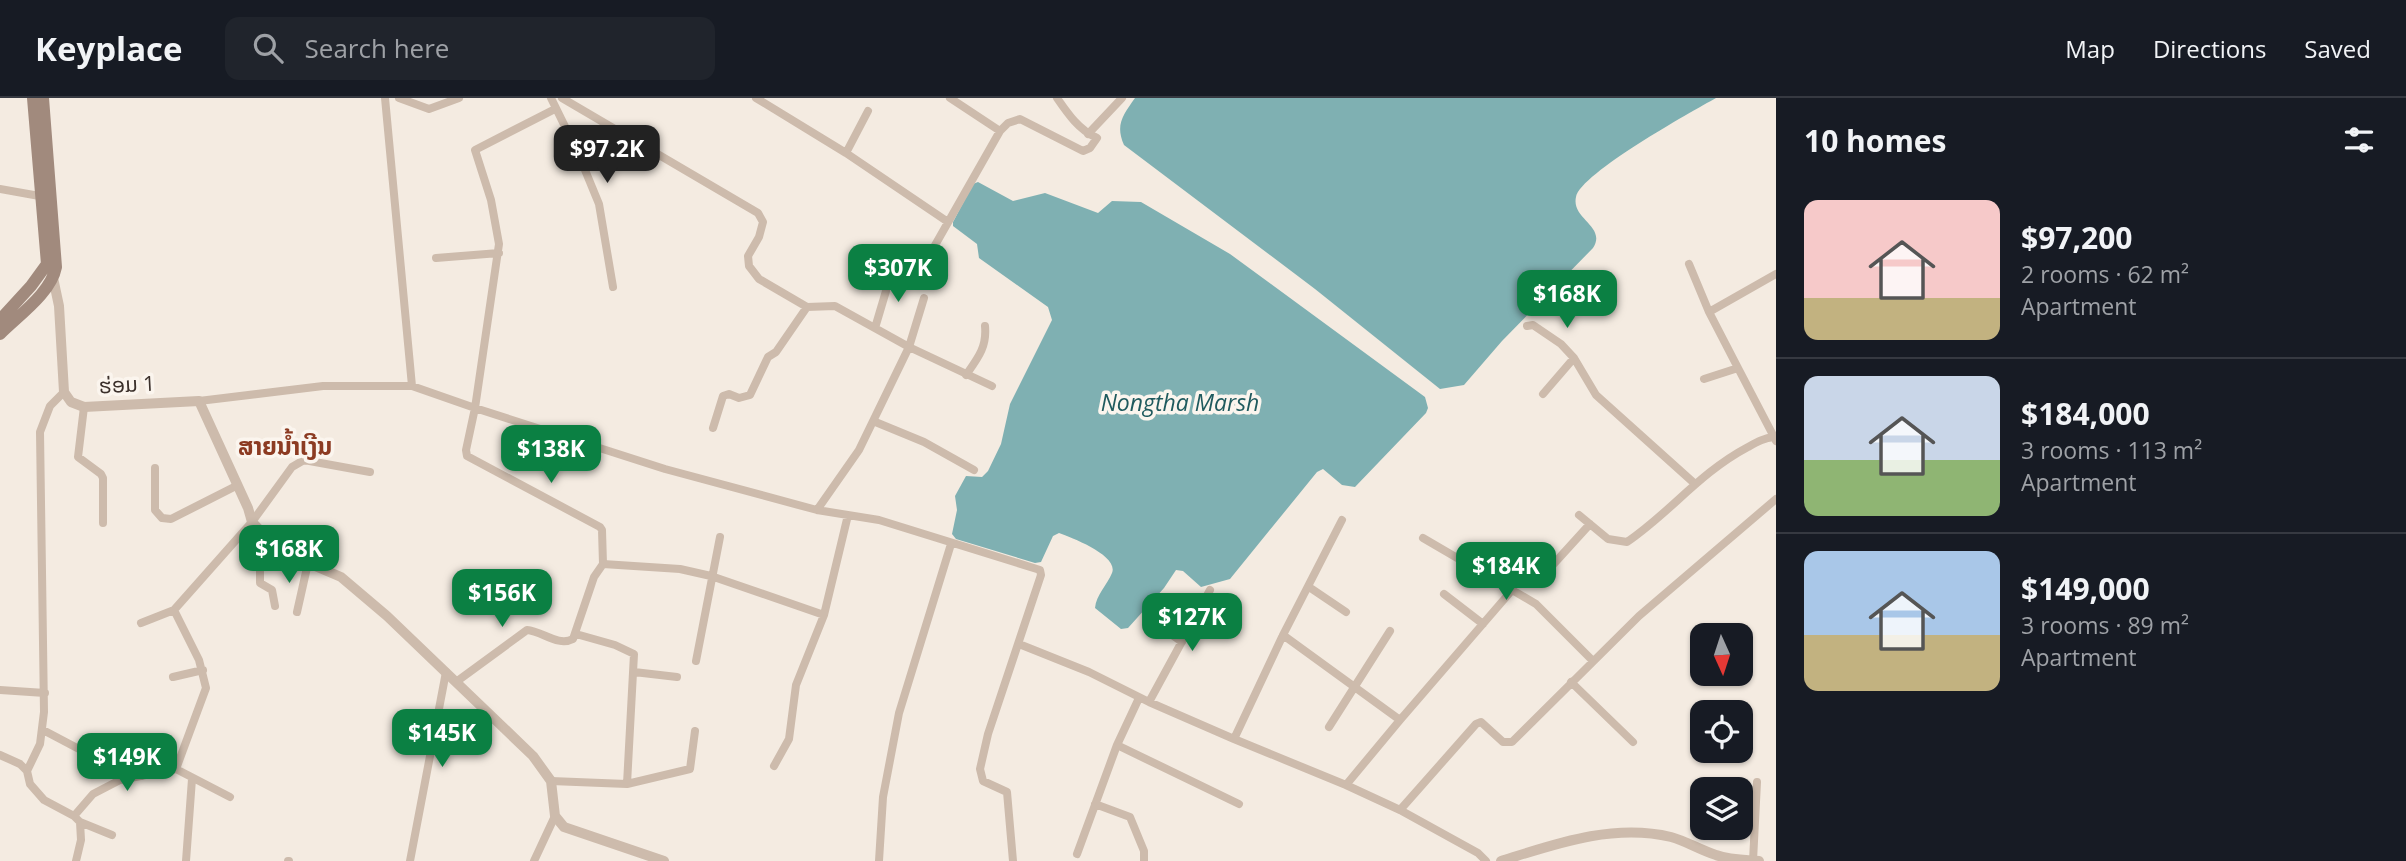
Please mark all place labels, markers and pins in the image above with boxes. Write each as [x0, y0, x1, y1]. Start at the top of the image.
pin: $97.2K [550, 126, 664, 185]
pin: $307K [849, 244, 947, 304]
pin: $168K [1518, 271, 1616, 330]
pin: $138K [502, 426, 600, 485]
pin: $168K [240, 526, 338, 585]
pin: $184K [1457, 542, 1555, 602]
pin: $156K [453, 570, 551, 629]
pin: $127K [1143, 594, 1241, 653]
pin: $145K [393, 710, 491, 769]
pin: $149K [78, 734, 176, 793]

